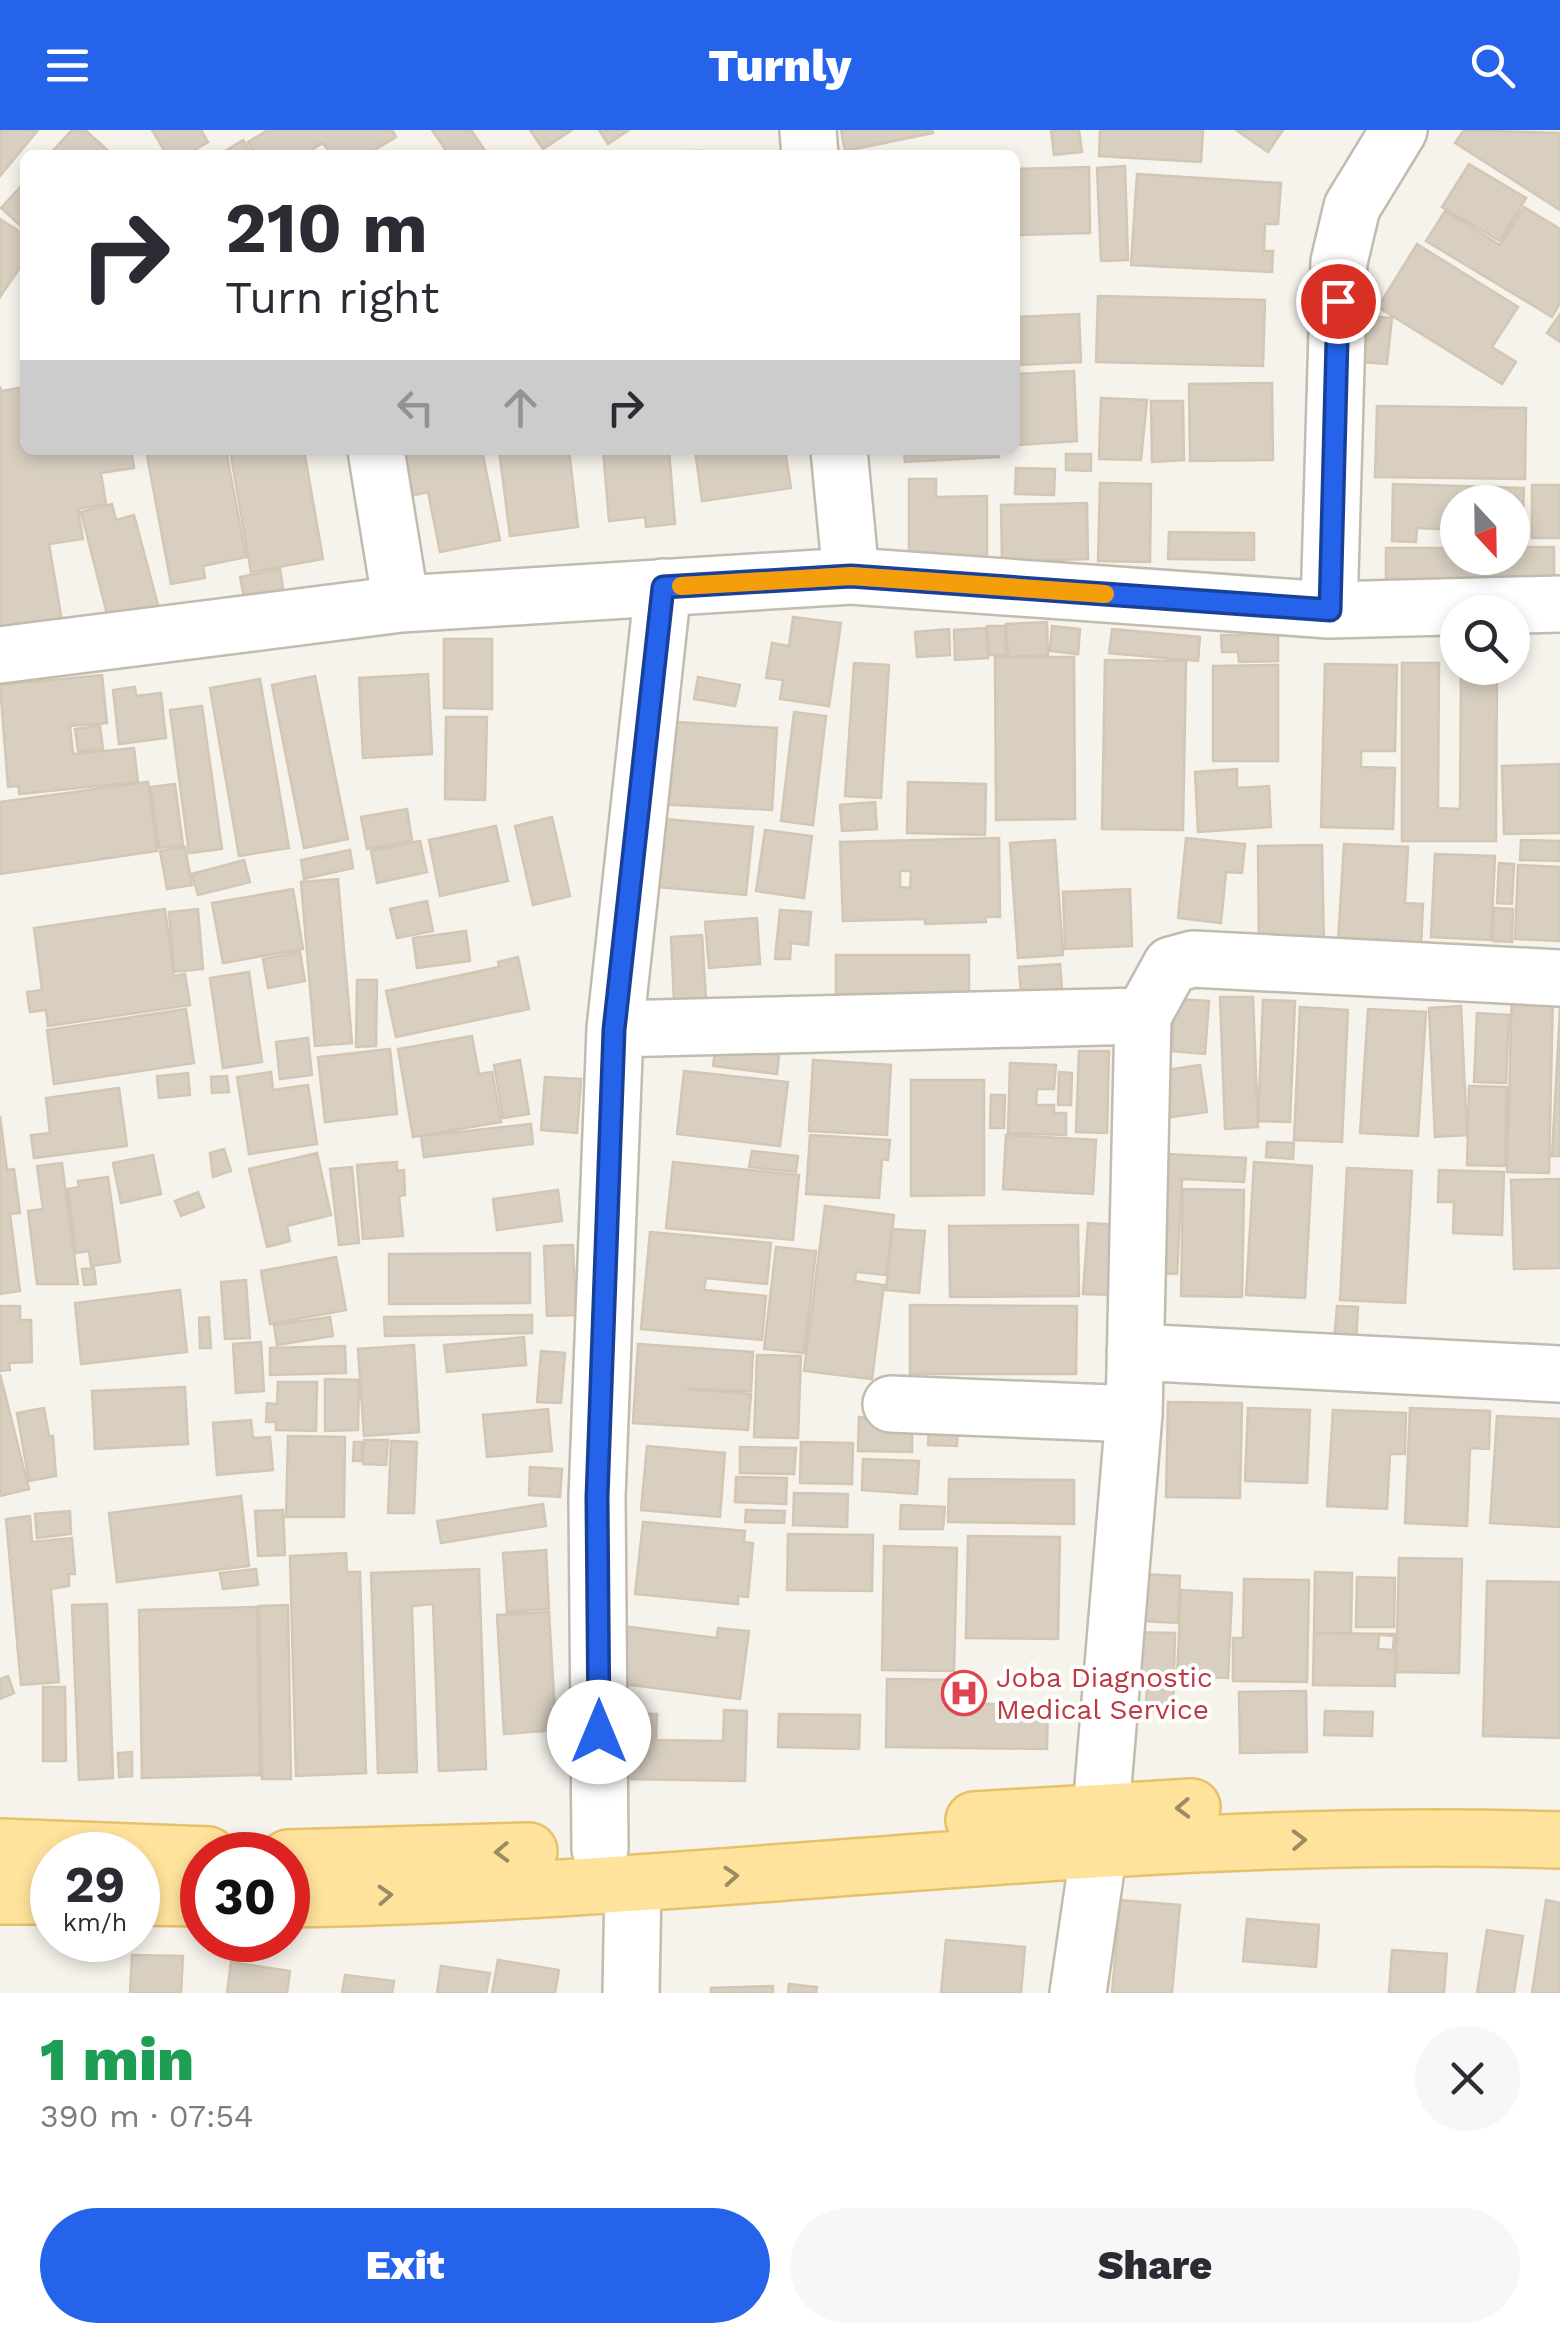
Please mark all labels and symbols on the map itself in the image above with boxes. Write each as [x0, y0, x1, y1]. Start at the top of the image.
pin [1296, 259, 1381, 344]
north arrow [1440, 485, 1530, 575]
place label: Joba Diagnostic Medical Service [996, 1661, 1213, 1726]
hospital icon: Joba Diagnostic Medical Service [941, 1670, 987, 1716]
position arrow [547, 1680, 651, 1784]
one-way arrow [1174, 1797, 1190, 1818]
one-way arrow [1292, 1830, 1308, 1851]
speed limit sign: 30 [180, 1832, 310, 1962]
one-way arrow [494, 1841, 510, 1862]
one-way arrow [723, 1866, 739, 1888]
one-way arrow [377, 1885, 393, 1906]

